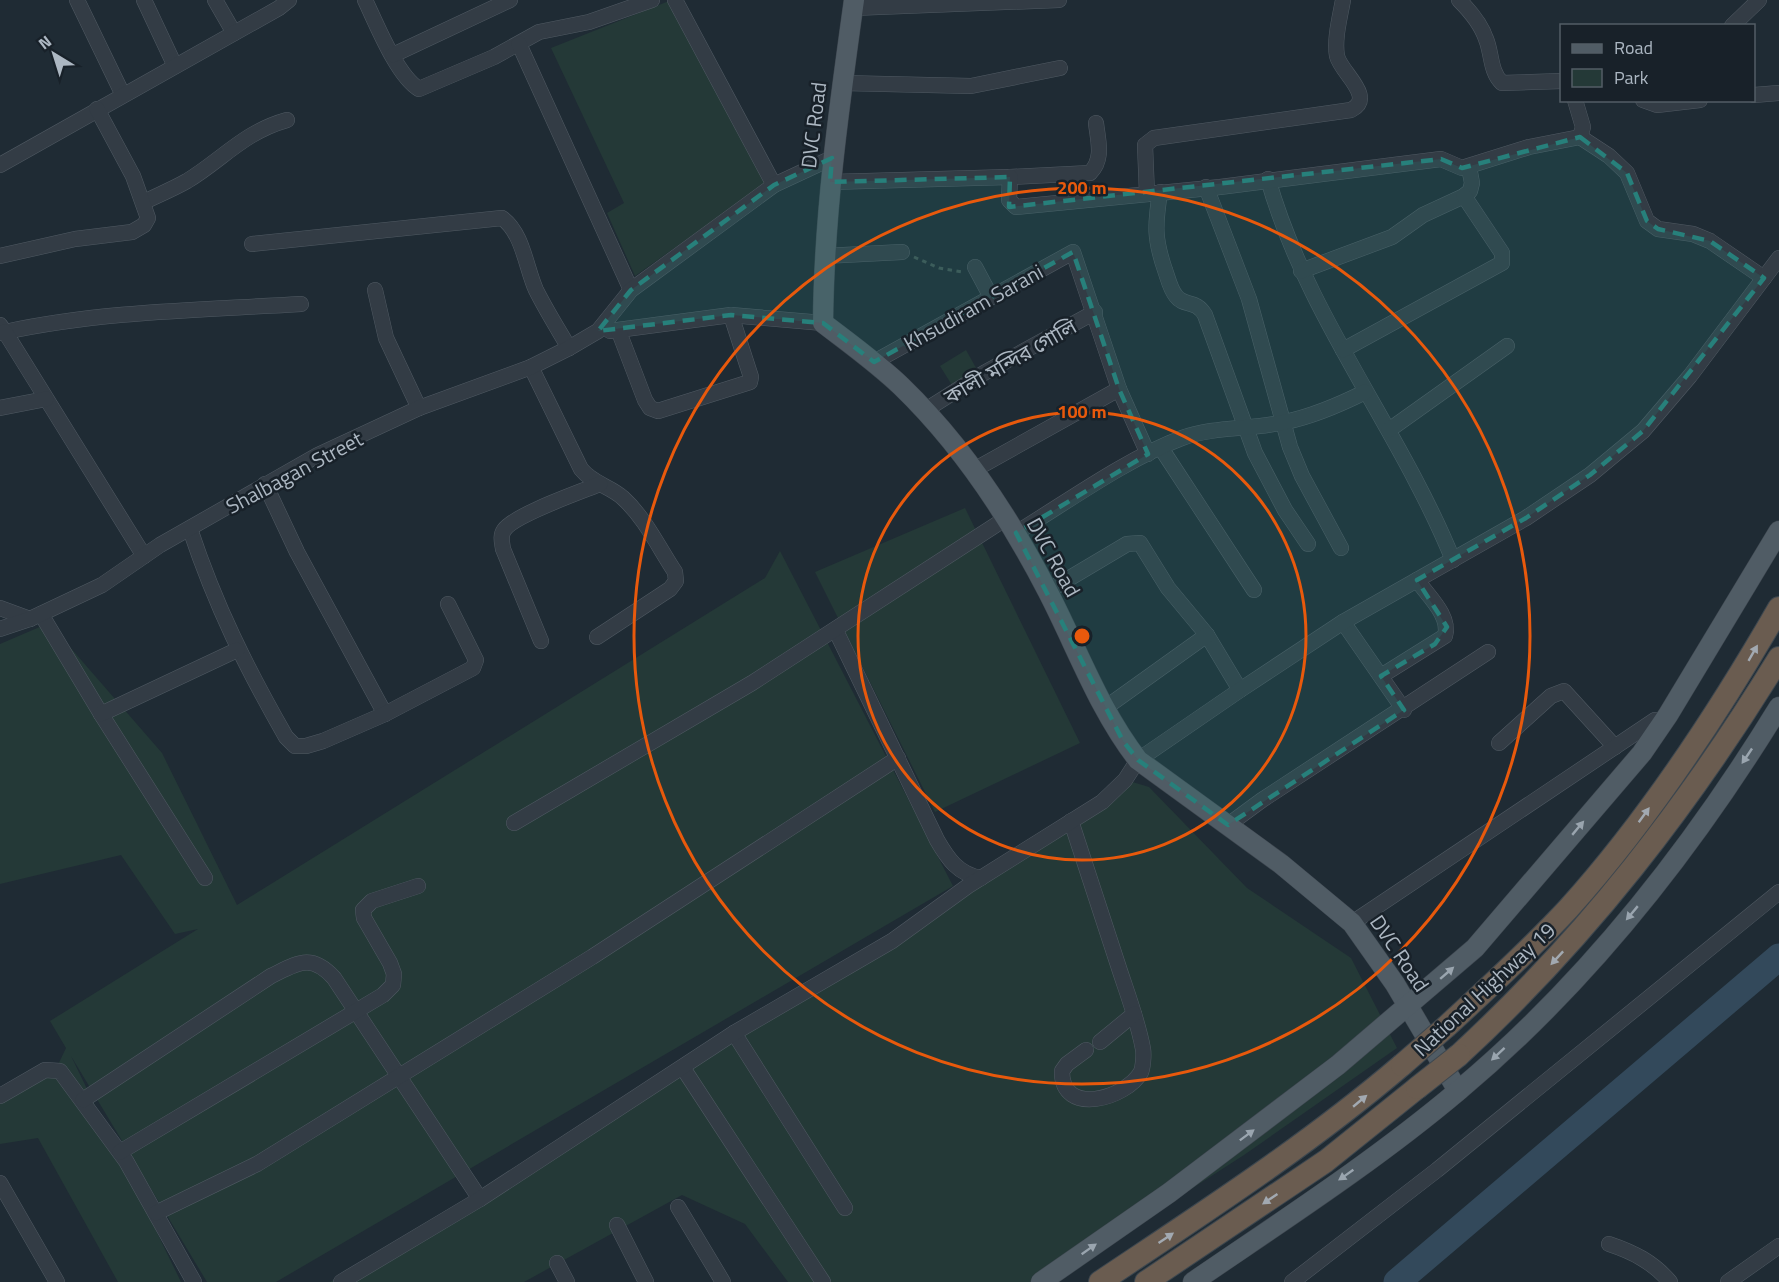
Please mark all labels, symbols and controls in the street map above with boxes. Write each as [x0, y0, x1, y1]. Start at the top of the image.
north arrow [24, 24, 84, 84]
legend [1560, 24, 1755, 102]
text: N [33, 29, 57, 55]
text: Road [1614, 34, 1653, 61]
text: Park [1614, 64, 1649, 91]
street label: DVC Road [792, 80, 834, 170]
text: 200 m [1057, 174, 1107, 201]
street label: Khsudiram Sarani [897, 255, 1049, 359]
street label: কালী মন্দির গোলি [937, 310, 1083, 412]
text: 100 m [1057, 398, 1107, 425]
street label: Shalbagan Street [220, 422, 369, 522]
street label: DVC Road [1019, 511, 1089, 603]
centre of rings [1072, 626, 1092, 646]
one-way arrow [1748, 644, 1758, 661]
one-way arrow [1742, 748, 1753, 764]
one-way arrow [1638, 807, 1650, 822]
one-way arrow [1571, 821, 1584, 836]
one-way arrow [1626, 905, 1639, 920]
street label: DVC Road [1362, 908, 1438, 998]
street label: National Highway 19 [1406, 914, 1562, 1064]
one-way arrow [1550, 950, 1564, 965]
one-way arrow [1439, 966, 1455, 979]
one-way arrow [1491, 1047, 1506, 1060]
one-way arrow [1352, 1095, 1368, 1108]
one-way arrow [1239, 1129, 1254, 1141]
one-way arrow [1338, 1169, 1354, 1181]
one-way arrow [1262, 1193, 1278, 1204]
one-way arrow [1158, 1233, 1174, 1244]
one-way arrow [1080, 1243, 1096, 1255]

